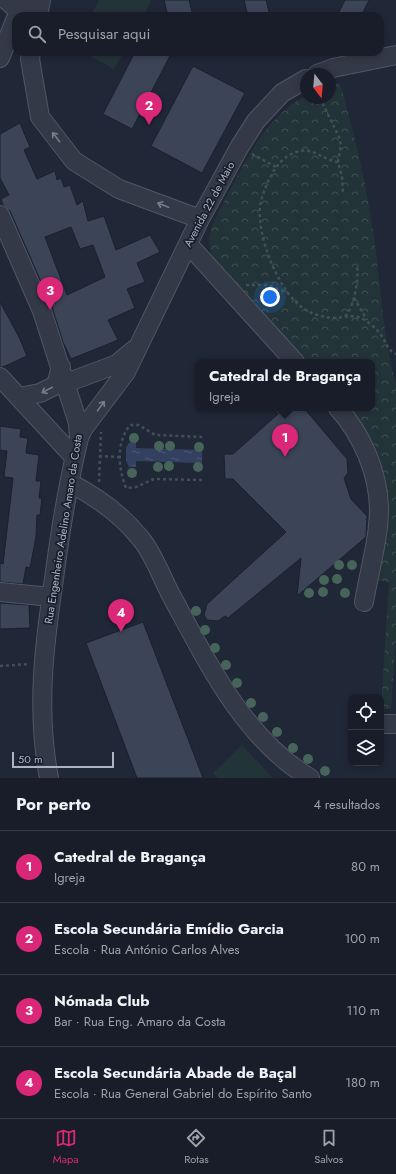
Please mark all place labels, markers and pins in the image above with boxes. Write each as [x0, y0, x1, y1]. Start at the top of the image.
pin: 2 [136, 92, 162, 125]
pin: 3 [37, 277, 63, 310]
pin: 1 [272, 424, 298, 457]
pin: 4 [108, 599, 134, 632]

